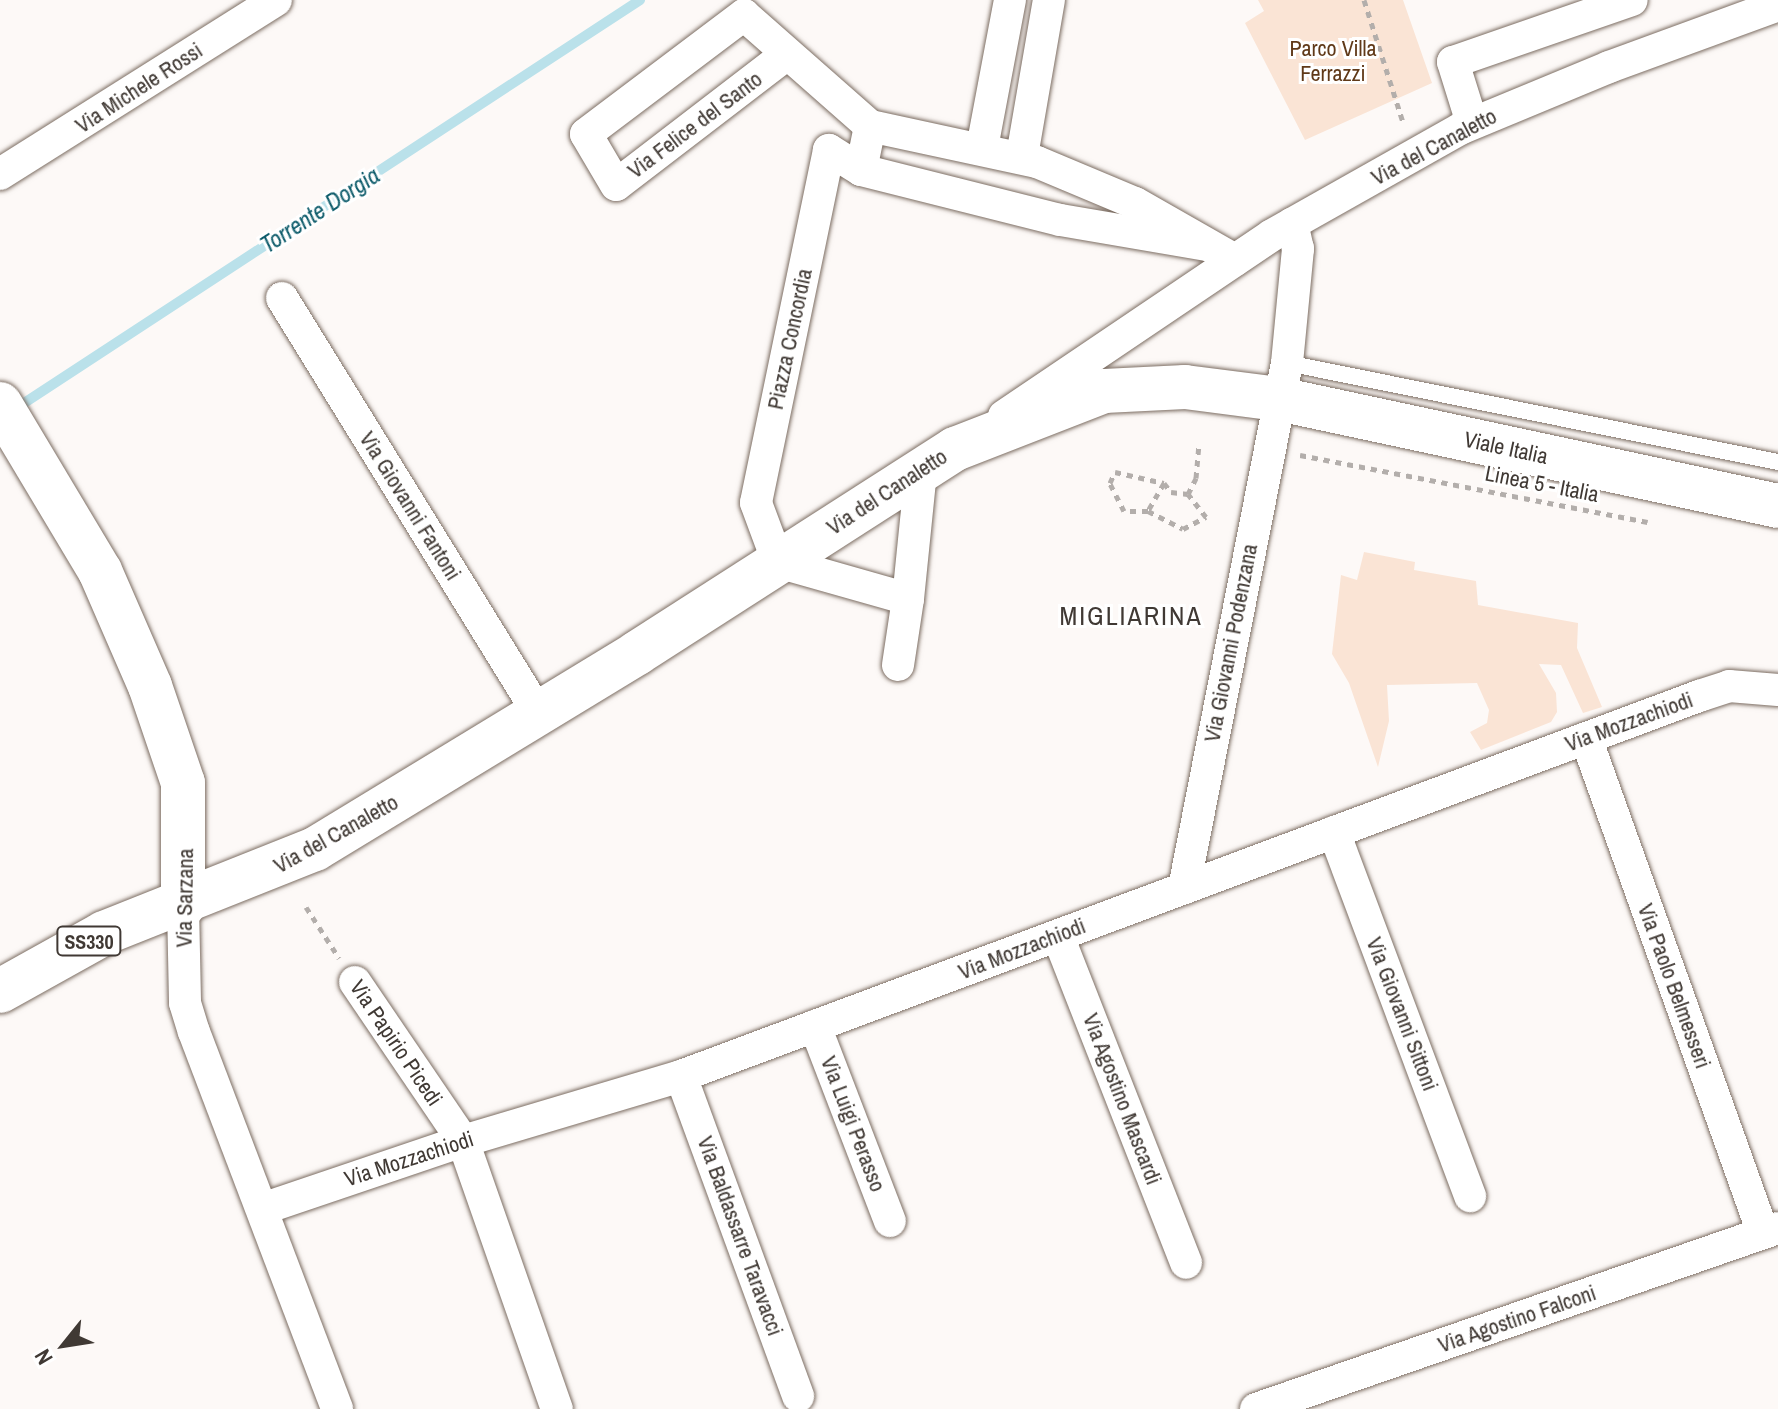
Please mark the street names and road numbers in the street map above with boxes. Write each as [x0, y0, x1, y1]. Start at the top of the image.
street label: Via Michele Rossi [71, 37, 207, 139]
street label: Via Felice del Santo [623, 66, 767, 184]
street label: Via del Canaletto [1367, 103, 1501, 191]
street label: Piazza Concordia [762, 266, 818, 412]
street label: Viale Italia [1462, 426, 1550, 470]
street label: Via Giovanni Fantoni [354, 427, 466, 585]
street label: Via del Canaletto [822, 443, 952, 541]
street label: Linea 5 - Italia [1483, 460, 1601, 508]
street label: Via Giovanni Podenzana [1199, 542, 1263, 744]
street label: Via Mozzachiodi [1561, 687, 1697, 757]
street label: Via del Canaletto [269, 789, 403, 879]
street label: Via Sarzana [171, 848, 199, 948]
street label: Via Paolo Belmesseri [1632, 900, 1716, 1072]
street label: Via Mozzachiodi [955, 913, 1089, 985]
road number: SS330 [55, 925, 123, 957]
street label: Via Giovanni Sittoni [1361, 934, 1443, 1094]
street label: Via Papirio Picedi [344, 975, 448, 1111]
street label: Via Agostino Mascardi [1077, 1009, 1167, 1189]
street label: Via Luigi Perasso [815, 1052, 891, 1196]
street label: Via Mozzachiodi [341, 1126, 477, 1192]
street label: Via Baldassarre Taravacci [692, 1133, 788, 1339]
street label: Via Agostino Falconi [1434, 1279, 1600, 1359]

